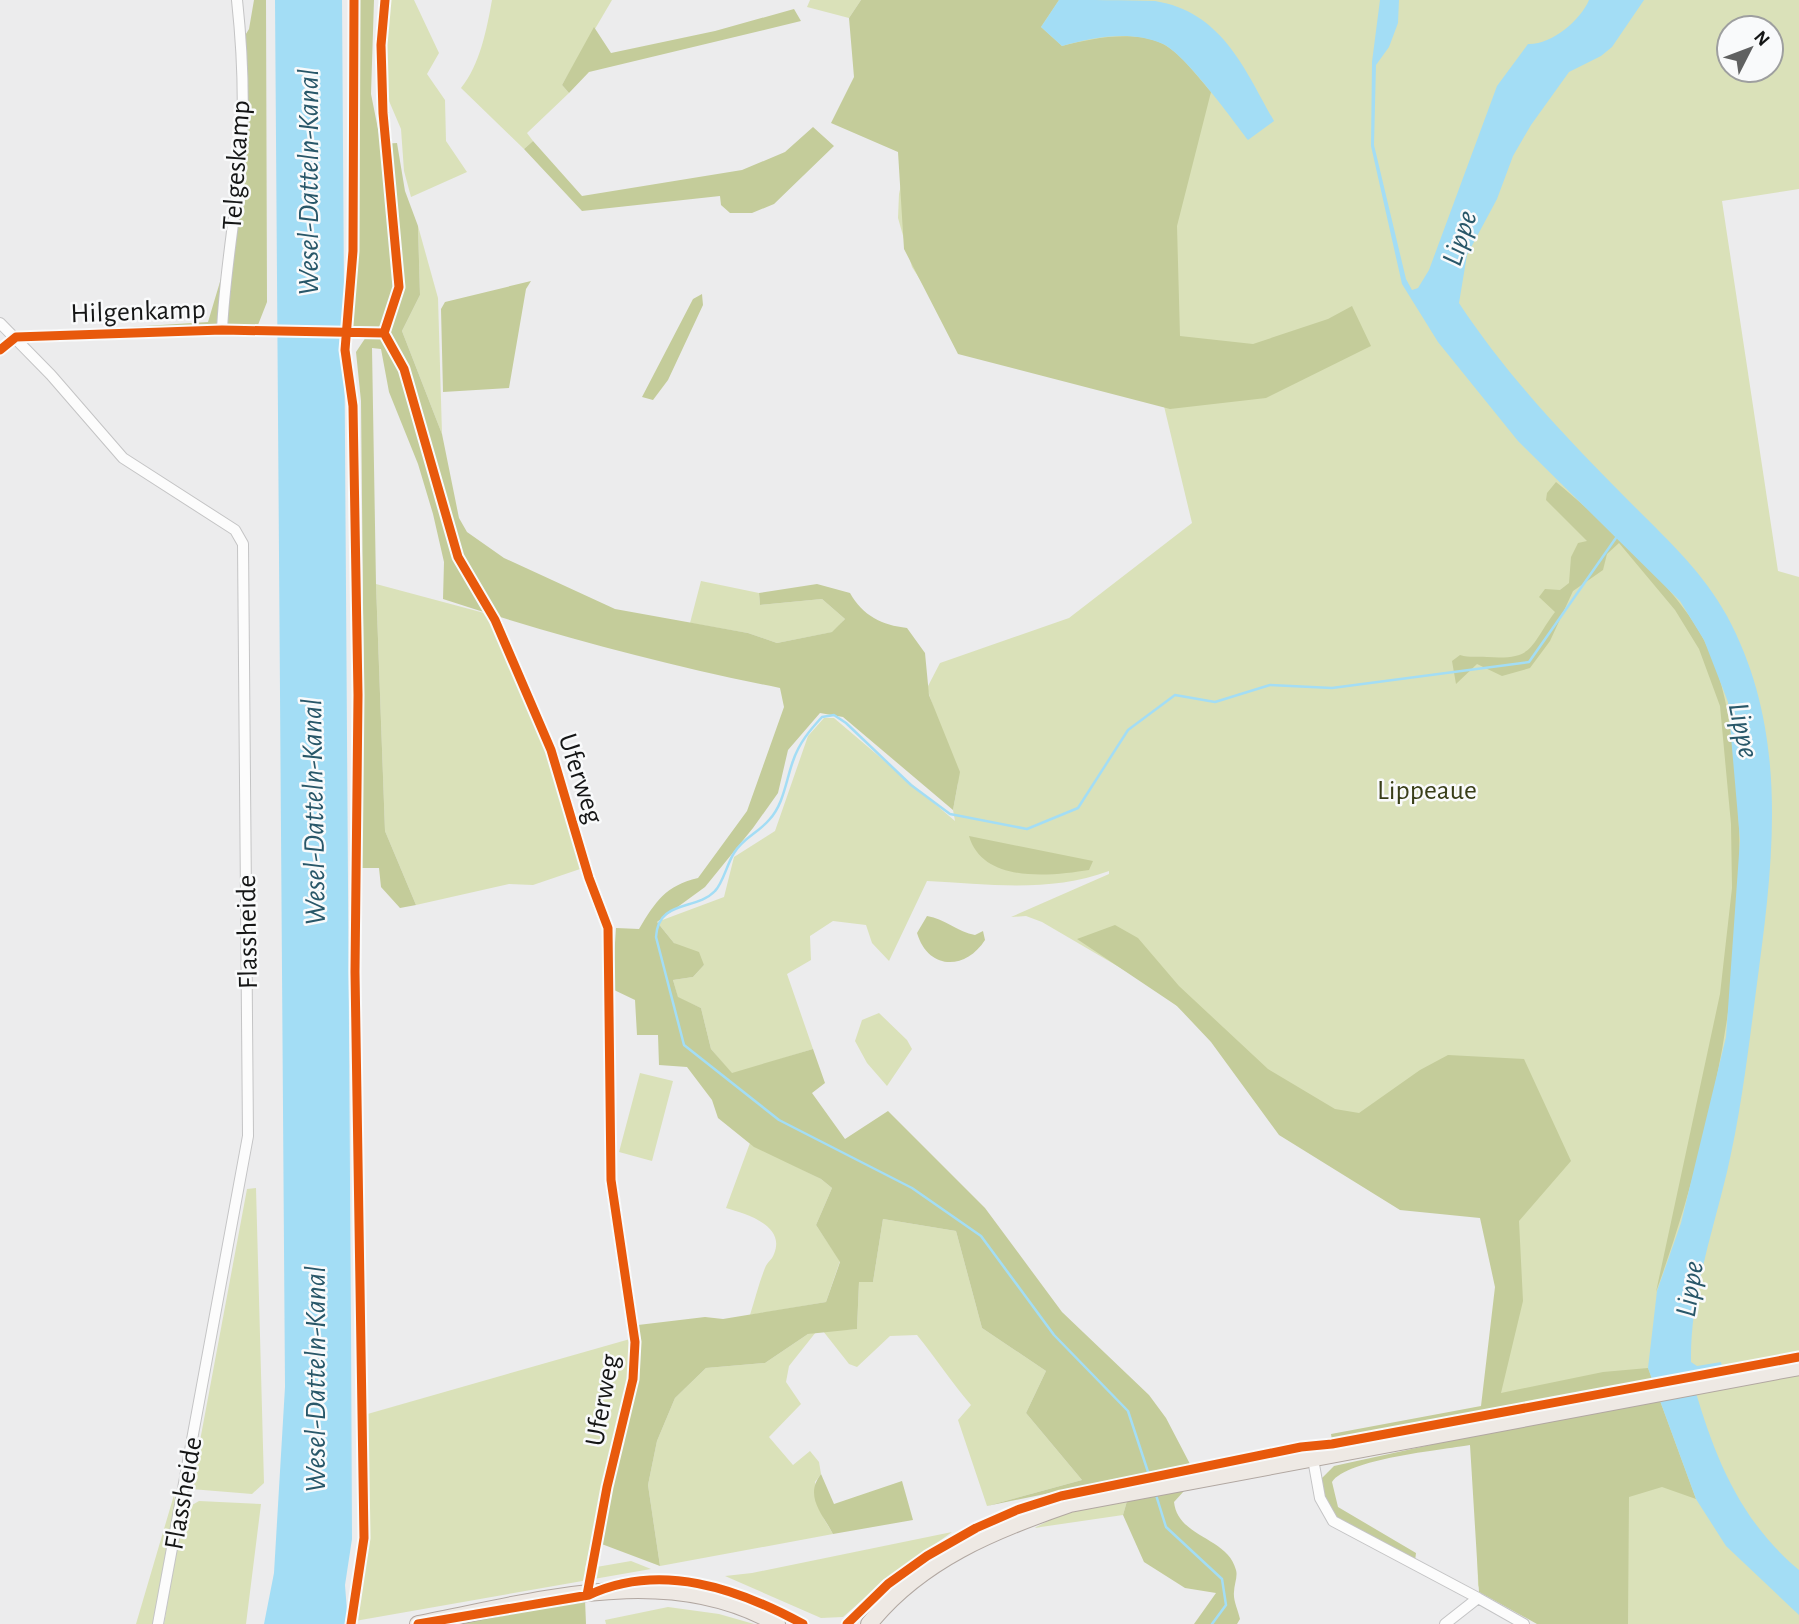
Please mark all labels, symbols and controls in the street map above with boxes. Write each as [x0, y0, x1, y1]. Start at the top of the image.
north arrow [1715, 14, 1785, 84]
text: N [1750, 27, 1773, 50]
water label: Wesel-Datteln-Kanal [294, 69, 324, 295]
street label: Telgeskamp [218, 99, 255, 231]
water label: Lippe [1437, 207, 1483, 270]
street label: Hilgenkamp [70, 296, 206, 328]
water label: Wesel-Datteln-Kanal [297, 698, 331, 926]
water label: Lippe [1723, 700, 1764, 761]
street label: Uferweg [552, 730, 608, 827]
park label: Lippeaue [1377, 777, 1477, 805]
street label: Flassheide [233, 875, 263, 989]
water label: Lippe [1671, 1259, 1709, 1319]
water label: Wesel-Datteln-Kanal [301, 1266, 331, 1492]
street label: Uferweg [581, 1352, 625, 1448]
street label: Flassheide [160, 1435, 208, 1552]

